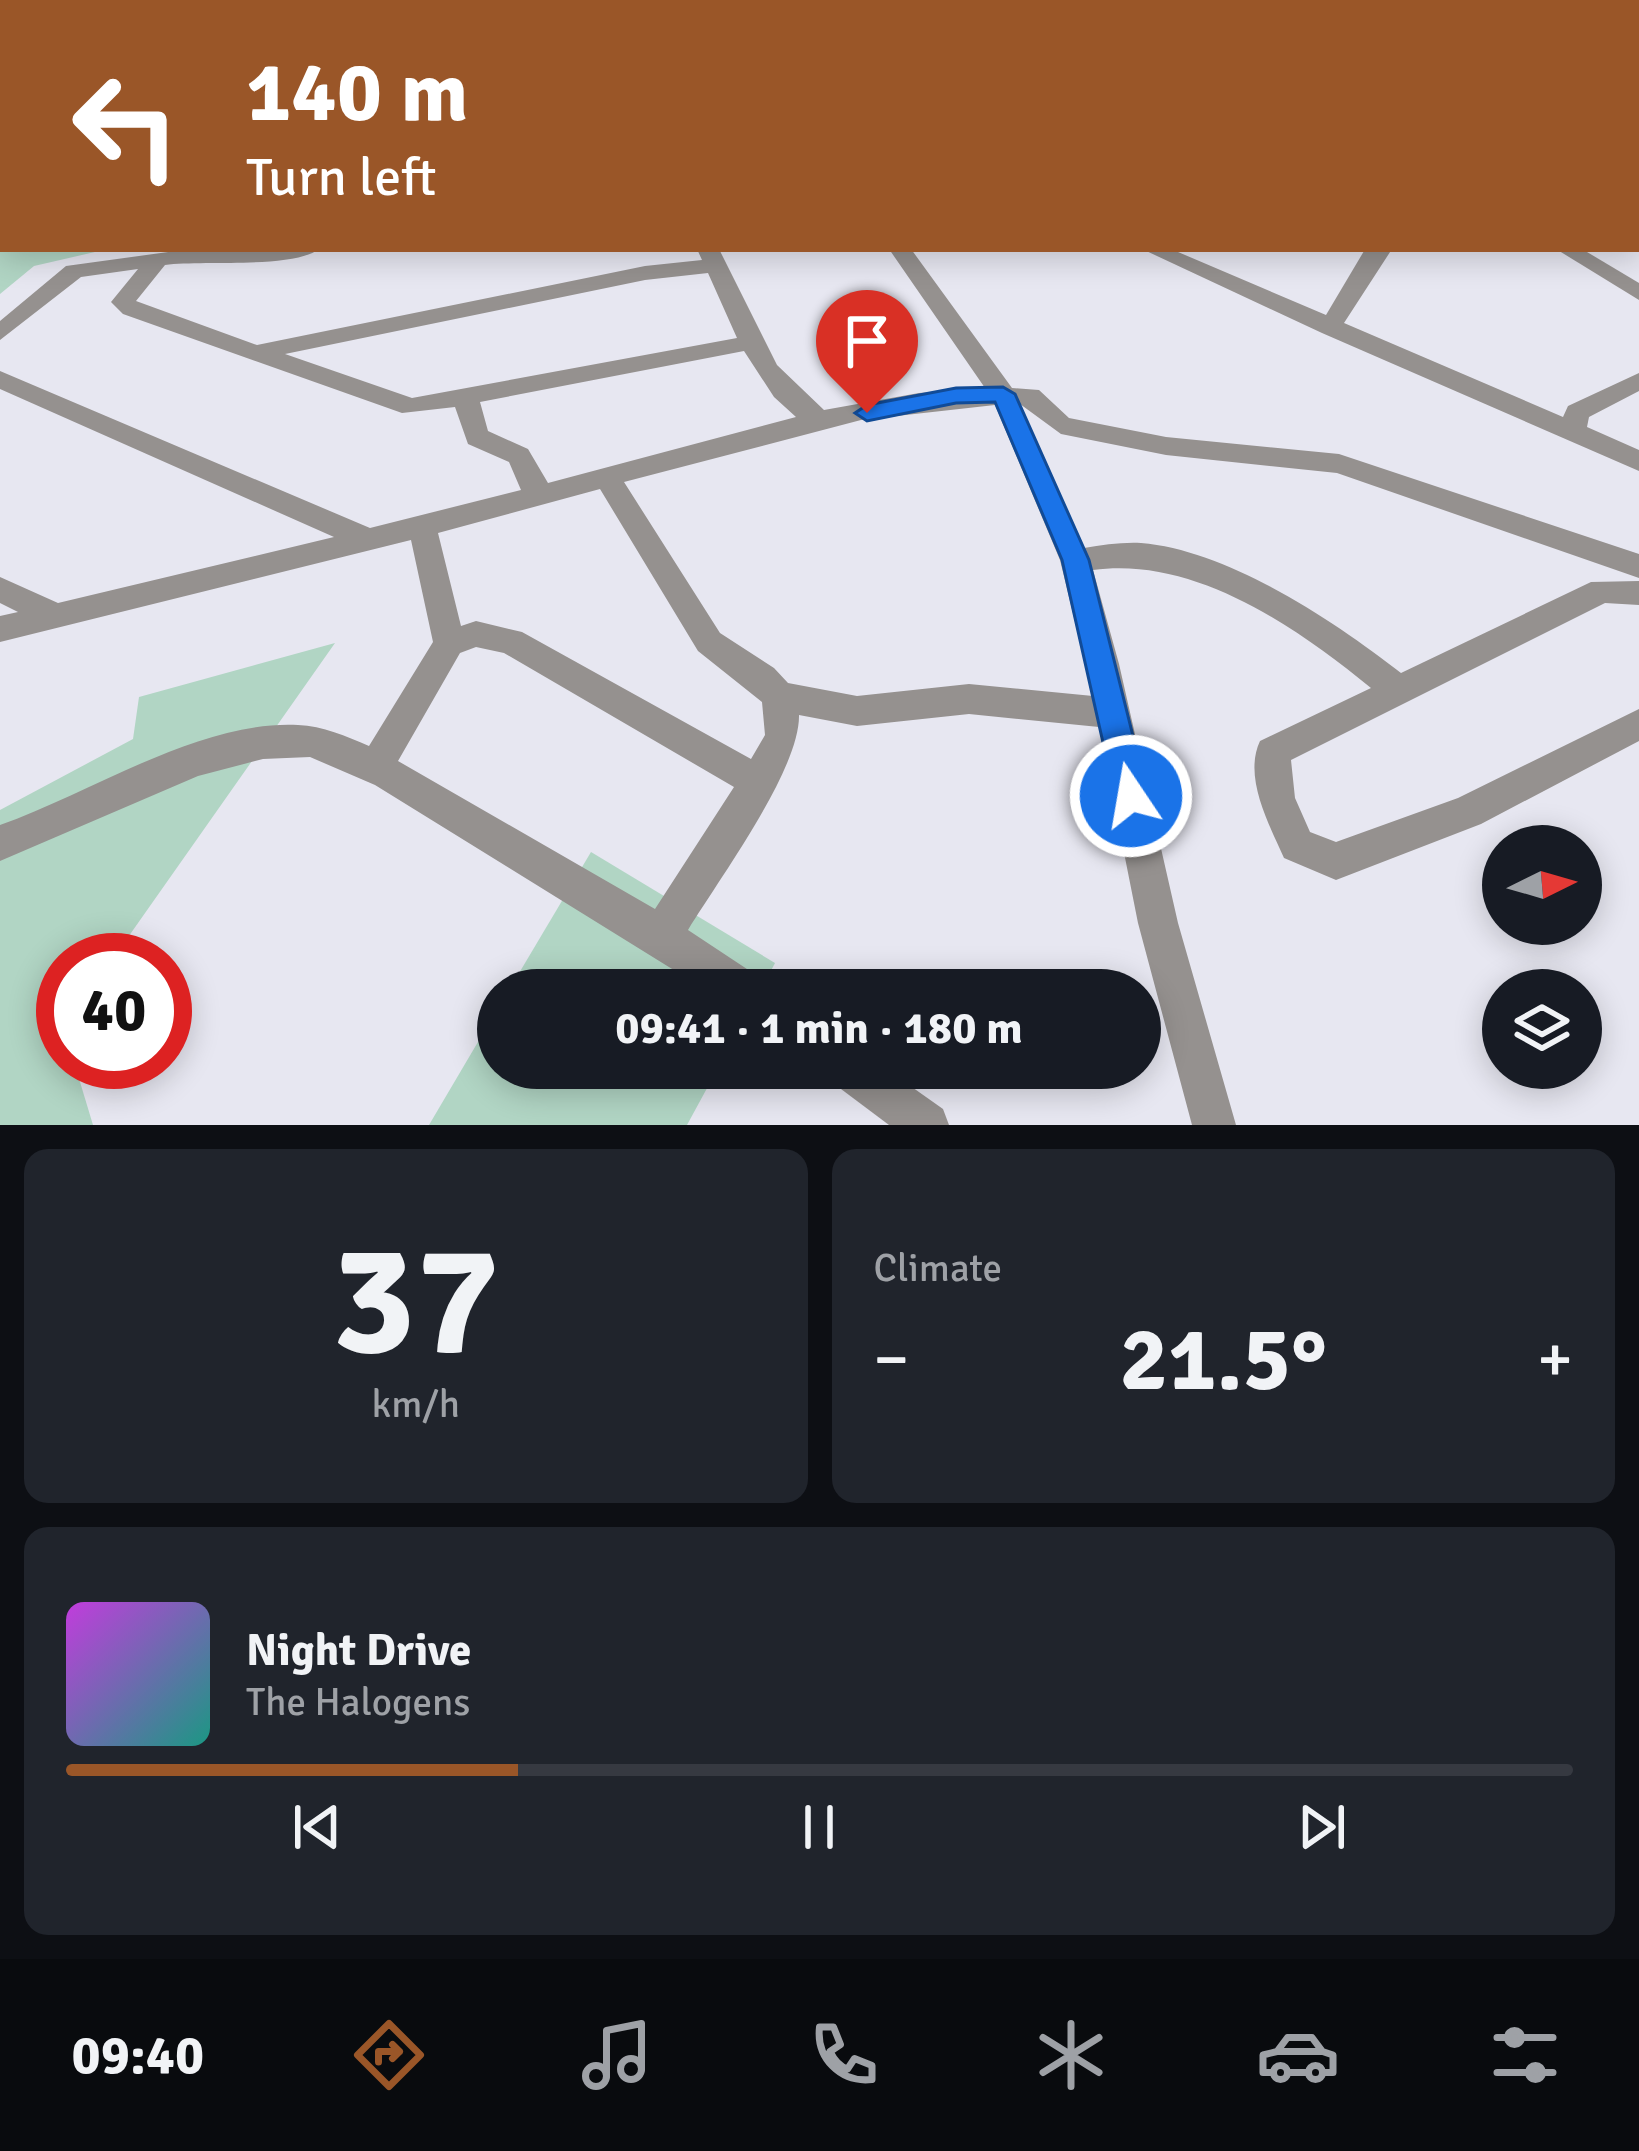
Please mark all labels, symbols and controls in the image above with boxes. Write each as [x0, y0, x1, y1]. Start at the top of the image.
text: 140 m [246, 41, 468, 145]
icon: left [48, 48, 204, 204]
text: Turn left [246, 144, 436, 211]
pin [816, 290, 918, 413]
icon: arrive [834, 308, 900, 374]
position arrow [1068, 733, 1194, 859]
north arrow [1482, 825, 1602, 945]
map controls [1482, 825, 1602, 1089]
speed limit sign: 40 [36, 933, 192, 1089]
button: layers [1482, 969, 1602, 1089]
text: 09:41 · 1 min · 180 m [615, 1001, 1023, 1056]
text: 37 [332, 1205, 500, 1398]
text: Climate [874, 1244, 1002, 1292]
text: 21.5° [1119, 1304, 1327, 1415]
text: − [874, 1319, 909, 1400]
text: + [1537, 1319, 1573, 1400]
text: km/h [372, 1380, 460, 1428]
text: Night Drive [246, 1623, 471, 1678]
text: The Halogens [246, 1678, 470, 1726]
icon: previous [284, 1794, 350, 1860]
icon: pause [786, 1794, 852, 1860]
icon: next [1289, 1794, 1355, 1860]
icon: directions [347, 2013, 431, 2097]
icon: music [575, 2013, 659, 2097]
icon: phone [802, 2013, 886, 2097]
icon: climate [1029, 2013, 1113, 2097]
icon: car [1256, 2013, 1340, 2097]
icon: filters [1483, 2013, 1567, 2097]
text: 09:40 [72, 2022, 204, 2089]

